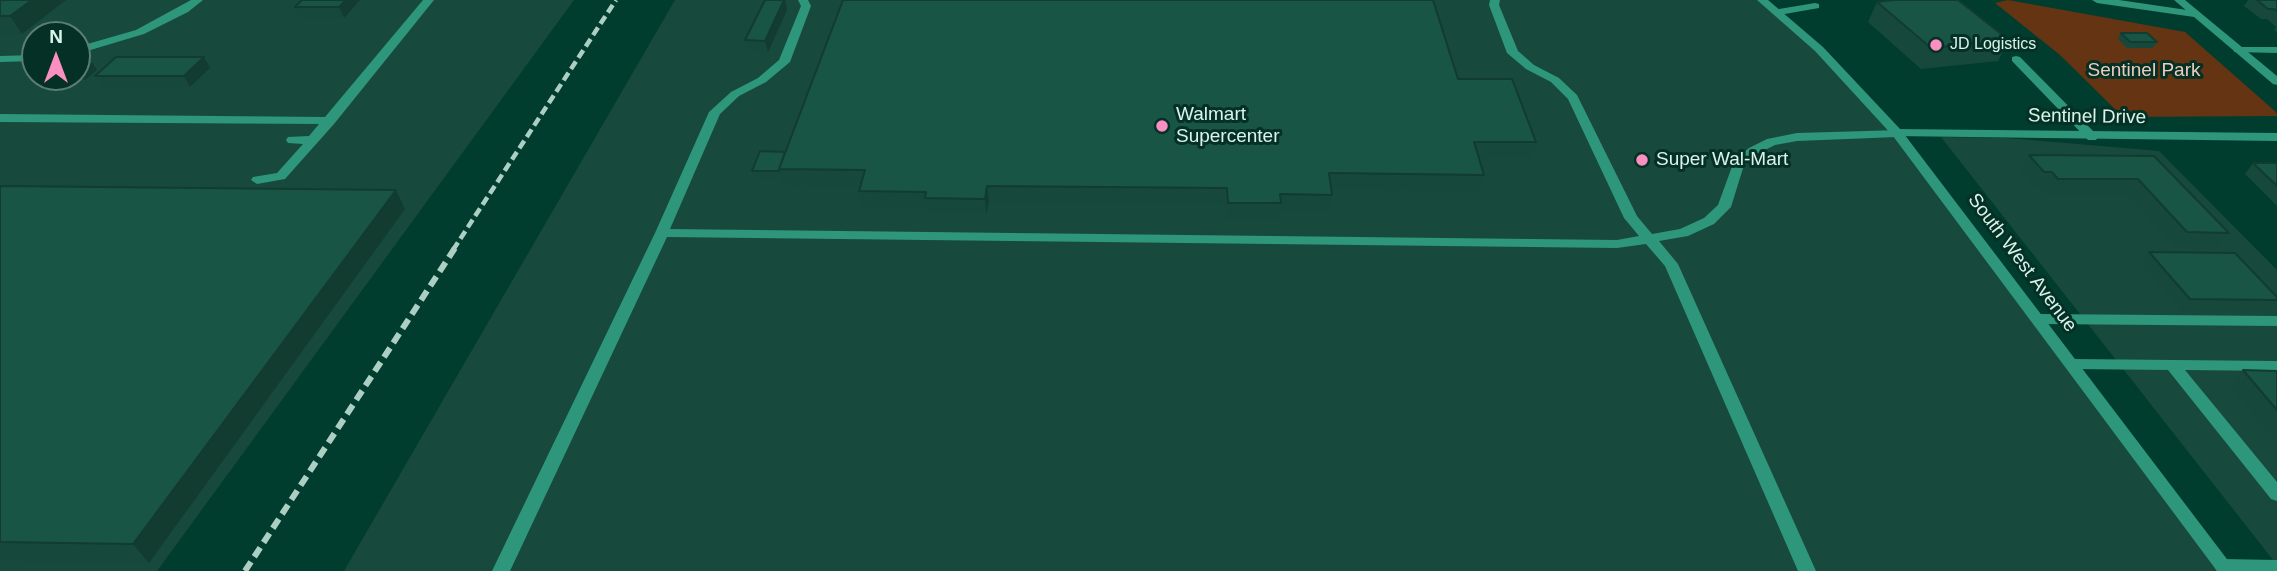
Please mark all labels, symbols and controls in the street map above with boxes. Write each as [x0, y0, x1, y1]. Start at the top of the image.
north arrow [21, 21, 91, 91]
text: N [49, 26, 63, 47]
place label: JD Logistics [1950, 35, 2036, 55]
marker: JD Logistics [1928, 37, 1944, 53]
park label: Sentinel Park [2087, 60, 2201, 82]
place label: Walmart Supercenter [1176, 104, 1280, 148]
street label: Sentinel Drive [2028, 105, 2146, 129]
marker: Walmart Supercenter [1154, 118, 1170, 134]
place label: Super Wal-Mart [1656, 149, 1788, 171]
marker: Super Wal-Mart [1634, 152, 1650, 168]
street label: South West Avenue [1963, 189, 2081, 337]

